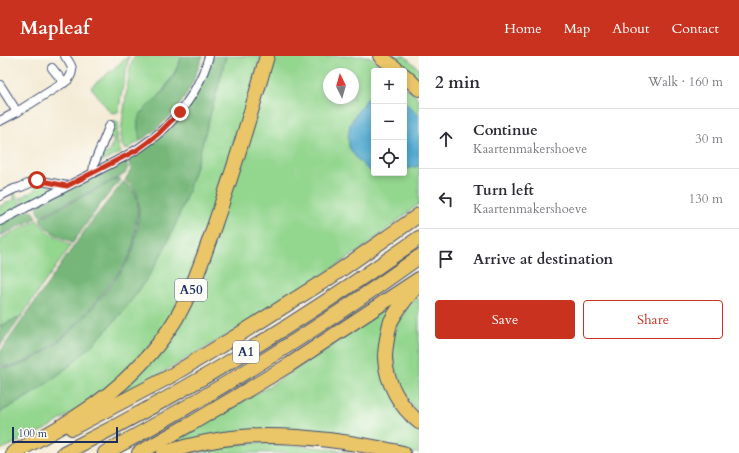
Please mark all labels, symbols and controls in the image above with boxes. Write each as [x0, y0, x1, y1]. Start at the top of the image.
text: Mapleaf [20, 15, 90, 41]
text: Home [504, 19, 542, 38]
text: Map [564, 19, 590, 38]
text: About [612, 19, 649, 38]
text: Contact [671, 19, 719, 38]
north arrow [323, 68, 359, 104]
map controls [371, 68, 407, 176]
button: + [371, 68, 407, 104]
text: 2 min [435, 71, 480, 94]
text: Walk · 160 m [648, 73, 723, 91]
route end [171, 103, 189, 121]
button: − [371, 104, 407, 140]
text: Continue [473, 120, 538, 140]
icon: ahead [435, 128, 457, 150]
text: 30 m [695, 130, 723, 148]
button: locate [371, 140, 407, 176]
text: Kaartenmakershoeve [473, 140, 587, 158]
route start [28, 171, 46, 189]
text: Turn left [473, 180, 534, 200]
icon: left [435, 188, 457, 210]
text: 130 m [689, 190, 723, 208]
text: Kaartenmakershoeve [473, 200, 587, 218]
icon: arrive [435, 248, 457, 270]
text: Arrive at destination [473, 249, 613, 269]
road number: A50 [175, 279, 207, 301]
button: Save [435, 300, 575, 339]
button: Share [583, 300, 723, 339]
road number: A1 [233, 341, 259, 363]
scale bar [12, 425, 118, 444]
text: 100 m [18, 426, 47, 441]

